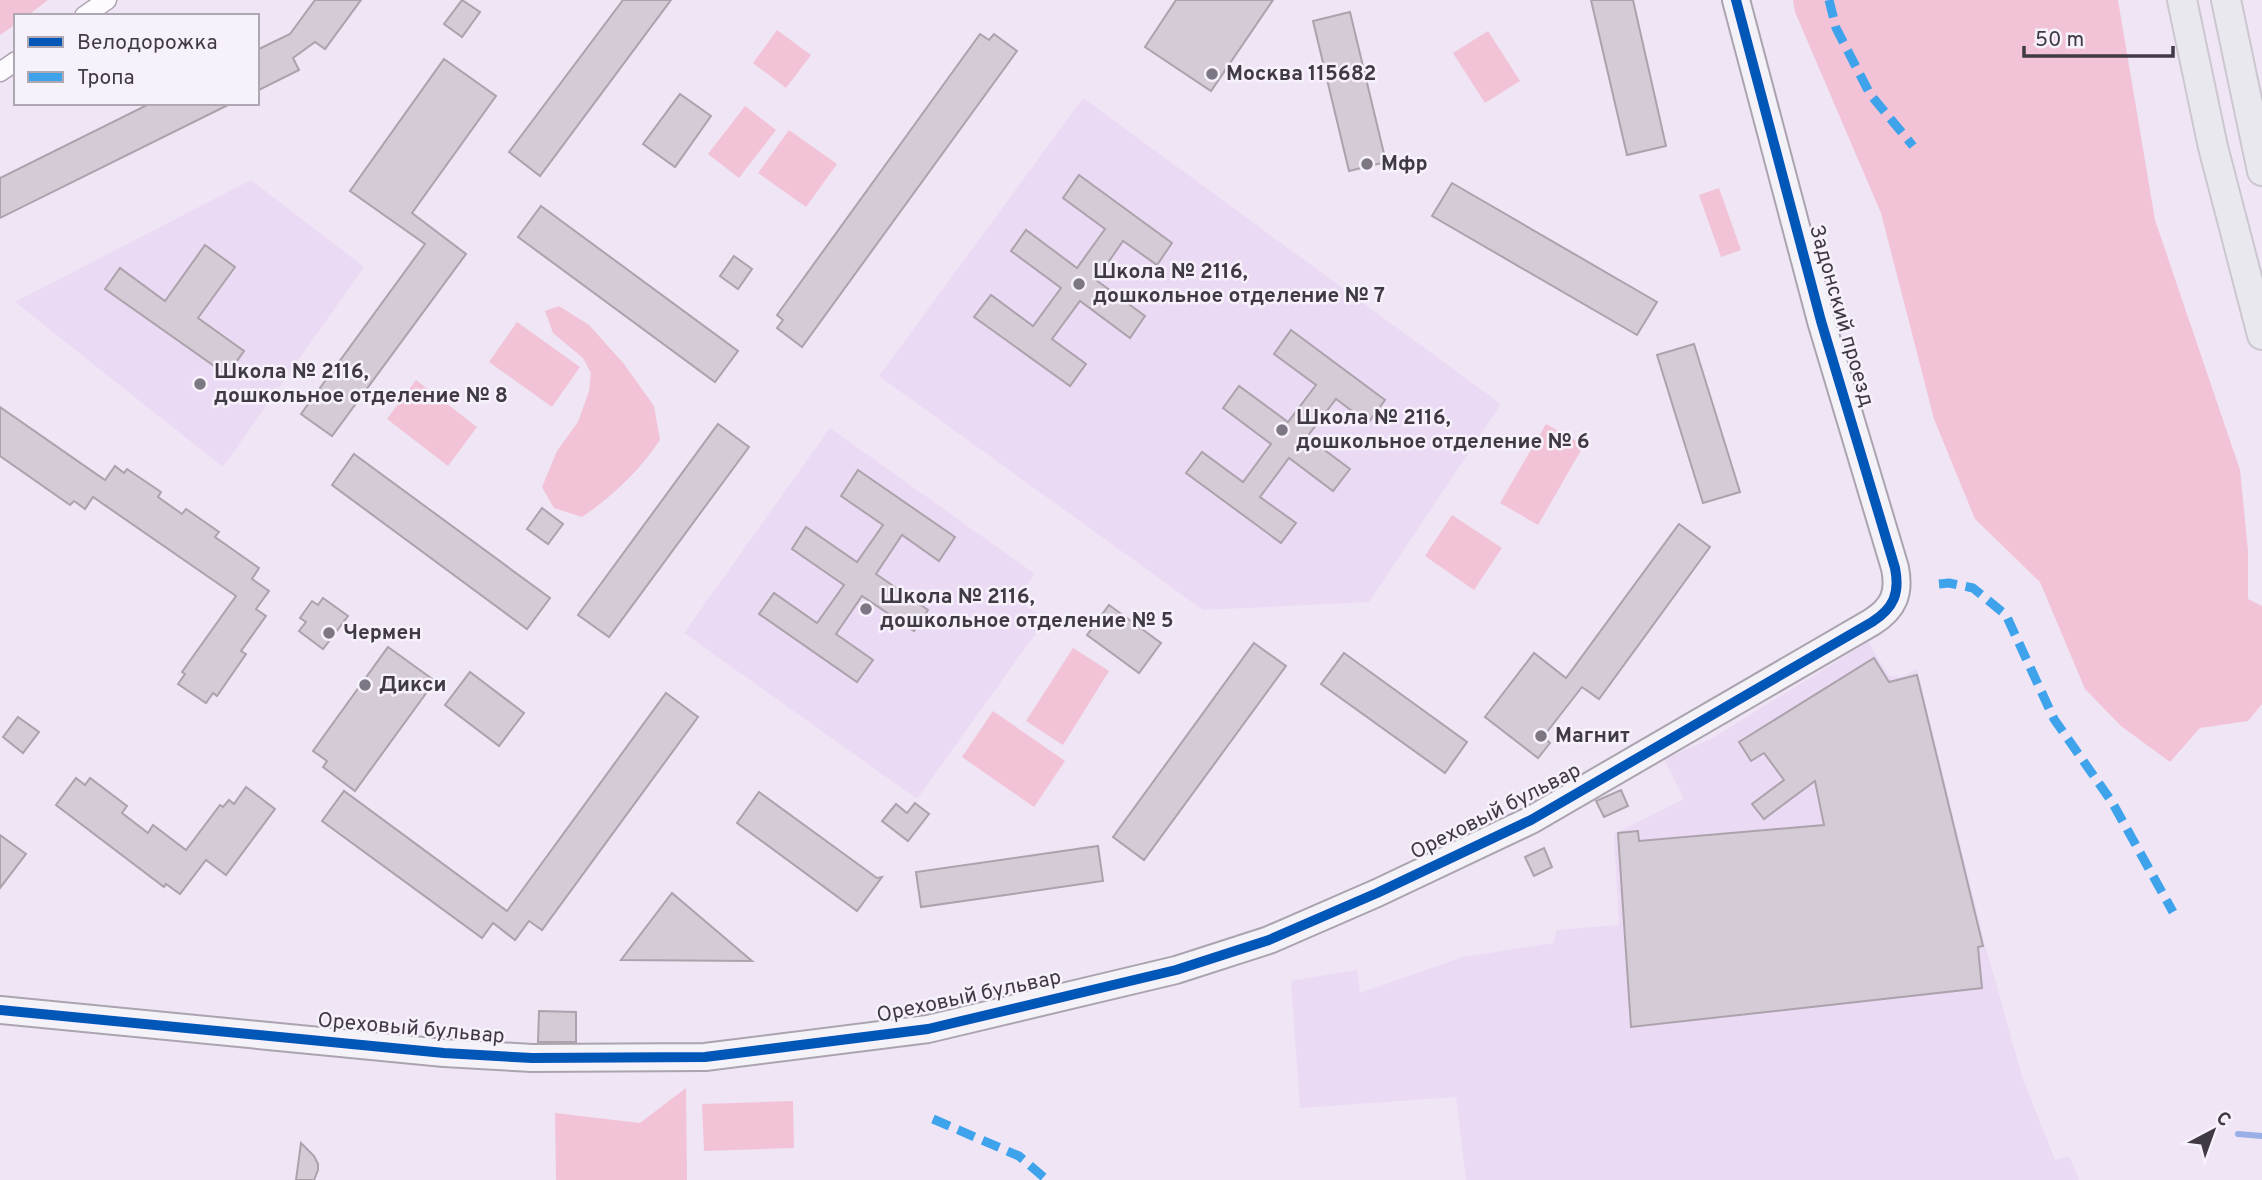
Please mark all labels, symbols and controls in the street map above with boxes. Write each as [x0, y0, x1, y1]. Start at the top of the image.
legend [14, 14, 259, 105]
scale bar [2024, 14, 2173, 58]
text: 50 m [2035, 27, 2084, 54]
text: Велодорожка [77, 30, 217, 57]
place label: Москва 115682 [1226, 61, 1376, 88]
text: Тропа [77, 65, 135, 92]
marker: Москва 115682 [1204, 66, 1220, 82]
place label: Мфр [1381, 151, 1428, 178]
marker: Мфр [1359, 156, 1375, 172]
street label: Задонский проезд [1802, 222, 1880, 410]
place label: Школа № 2116, дошкольное отделение № 7 [1093, 259, 1385, 310]
marker: Школа № 2116, дошкольное отделение № 7 [1071, 276, 1087, 292]
place label: Школа № 2116, дошкольное отделение № 8 [214, 359, 508, 410]
marker: Школа № 2116, дошкольное отделение № 8 [192, 376, 208, 392]
place label: Школа № 2116, дошкольное отделение № 6 [1296, 405, 1590, 456]
marker: Школа № 2116, дошкольное отделение № 6 [1274, 422, 1290, 438]
place label: Школа № 2116, дошкольное отделение № 5 [880, 584, 1174, 635]
marker: Школа № 2116, дошкольное отделение № 5 [858, 601, 874, 617]
place label: Чермен [343, 620, 422, 647]
marker: Чермен [321, 625, 337, 641]
place label: Дикси [379, 672, 446, 699]
marker: Дикси [357, 677, 373, 693]
place label: Магнит [1555, 723, 1630, 750]
marker: Магнит [1533, 728, 1549, 744]
street label: Ореховый бульвар [1406, 757, 1586, 867]
street label: Ореховый бульвар [874, 964, 1064, 1030]
street label: Ореховый бульвар [316, 1007, 506, 1051]
north arrow [2178, 1096, 2248, 1166]
text: С [2210, 1107, 2235, 1133]

